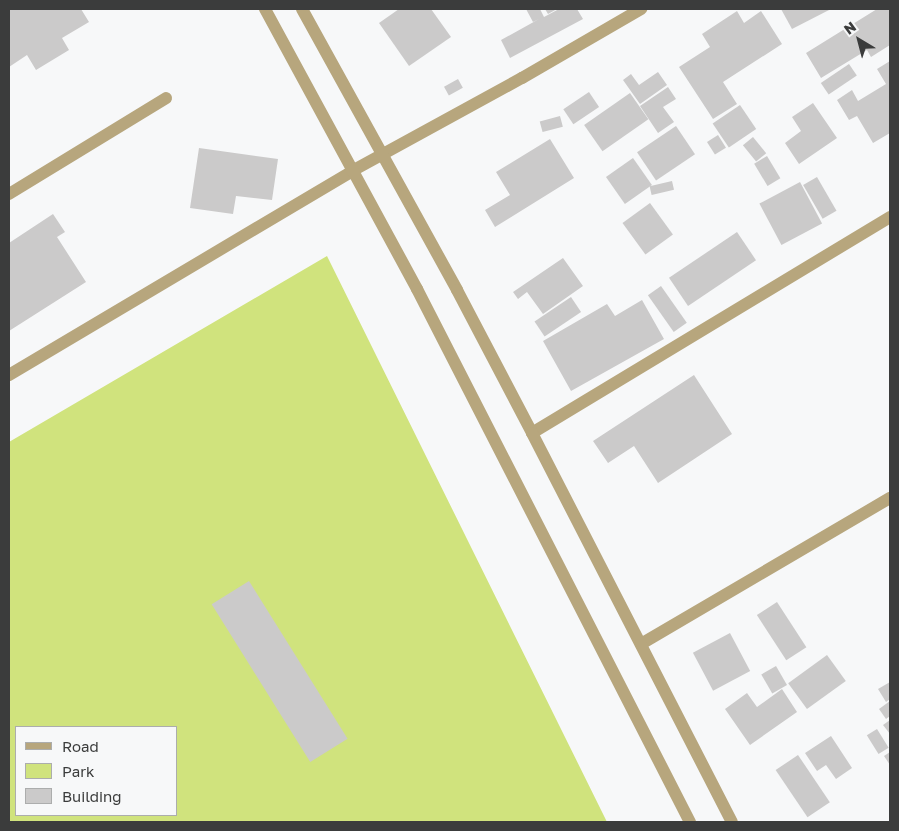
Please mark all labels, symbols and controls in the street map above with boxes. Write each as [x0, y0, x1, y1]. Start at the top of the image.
north arrow [834, 15, 884, 65]
text: N [840, 18, 859, 38]
legend [15, 726, 178, 816]
text: Road [62, 737, 99, 755]
text: Park [62, 762, 94, 780]
text: Building [62, 787, 122, 805]

